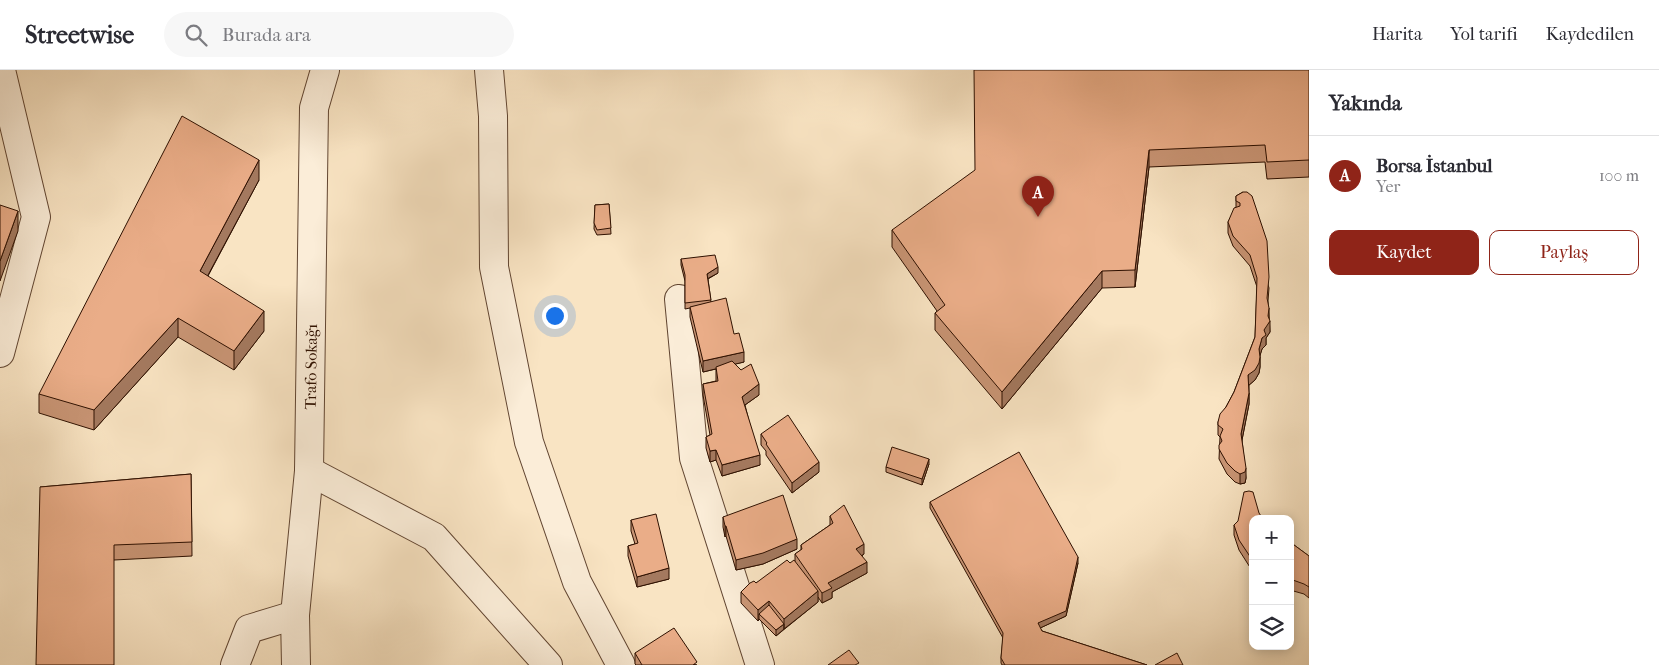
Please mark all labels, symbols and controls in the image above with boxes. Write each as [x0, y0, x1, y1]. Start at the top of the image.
search box [164, 12, 514, 57]
text: Streetwise [25, 21, 134, 49]
icon: search [182, 21, 210, 49]
text: Burada ara [222, 24, 311, 46]
text: Harita [1372, 24, 1422, 45]
text: Yol tarifi [1450, 24, 1518, 45]
text: Kaydedilen [1546, 24, 1634, 45]
text: Yakında [1329, 91, 1402, 115]
text: Borsa İstanbul [1376, 155, 1493, 177]
text: A [1340, 166, 1350, 185]
text: 100 m [1599, 166, 1639, 185]
pin: A [1022, 176, 1054, 217]
text: Yer [1376, 177, 1400, 196]
button: Kaydet [1329, 230, 1479, 275]
button: Paylaş [1489, 230, 1639, 275]
your location [542, 303, 568, 329]
street label: Trafo Sokağı [300, 323, 321, 410]
map controls [1249, 515, 1294, 650]
button: + [1249, 515, 1294, 560]
button: − [1249, 560, 1294, 605]
button: layers [1249, 605, 1294, 650]

